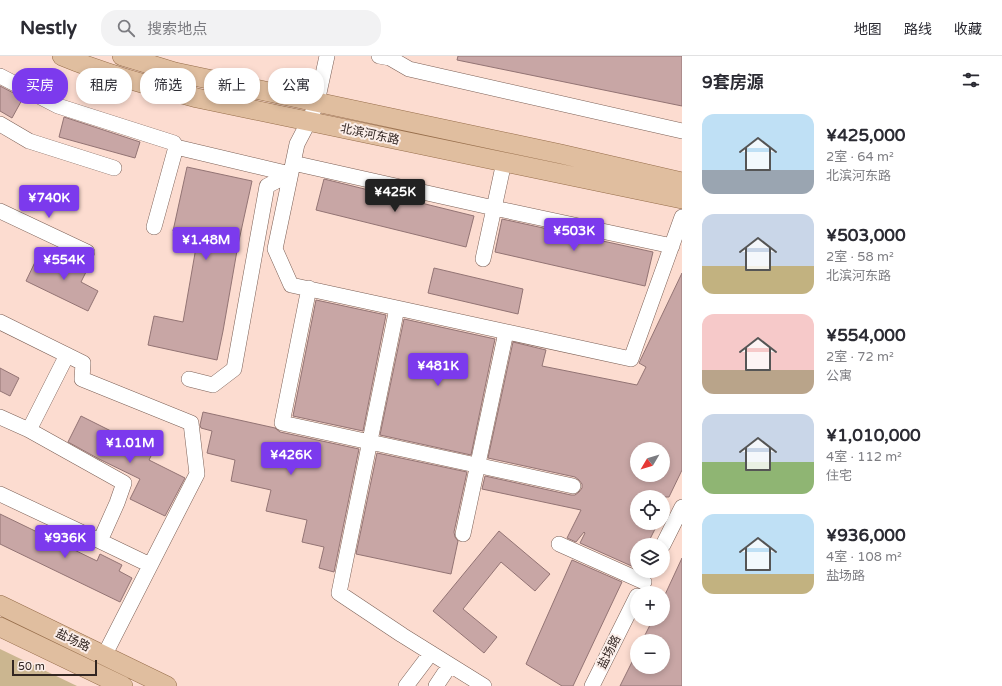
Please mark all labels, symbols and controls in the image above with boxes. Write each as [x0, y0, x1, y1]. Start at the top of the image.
search box [101, 10, 381, 46]
text: Nestly [20, 17, 77, 39]
icon: search [115, 17, 137, 39]
text: 搜索地点 [147, 20, 207, 38]
text: 地图 [854, 21, 882, 38]
text: 路线 [904, 21, 932, 38]
text: 收藏 [954, 21, 982, 38]
chip: 买房 [12, 68, 68, 104]
chip: 租房 [76, 68, 132, 104]
chip: 筛选 [140, 68, 196, 104]
chip: 新上 [204, 68, 260, 104]
chip: 公寓 [268, 68, 324, 104]
icon: filters [960, 69, 982, 91]
text: 9套房源 [702, 72, 764, 93]
street label: 北滨河东路 [339, 121, 401, 147]
text: ¥425,000 [826, 125, 906, 146]
icon: home [734, 130, 782, 178]
text: 2室 · 64 m² [826, 149, 894, 165]
text: 北滨河东路 [826, 168, 891, 184]
pin: ¥425K [367, 179, 423, 213]
text: ¥425K [374, 184, 416, 200]
pin: ¥740K [21, 185, 77, 219]
text: ¥740K [28, 190, 70, 206]
pin: ¥503K [546, 218, 602, 252]
text: ¥503K [553, 223, 595, 239]
text: ¥503,000 [826, 225, 906, 246]
pin: ¥1.48M [173, 227, 239, 261]
icon: home [734, 230, 782, 278]
text: ¥1.48M [182, 232, 230, 248]
pin: ¥554K [36, 247, 92, 281]
text: 2室 · 58 m² [826, 249, 894, 265]
text: ¥554K [43, 252, 85, 268]
text: 北滨河东路 [826, 268, 891, 284]
text: ¥554,000 [826, 325, 906, 346]
icon: home [734, 330, 782, 378]
text: 2室 · 72 m² [826, 349, 894, 365]
pin: ¥481K [410, 353, 466, 387]
text: ¥481K [417, 358, 459, 374]
text: 公寓 [826, 368, 852, 384]
text: ¥1,010,000 [826, 425, 921, 446]
pin: ¥1.01M [97, 430, 163, 464]
icon: home [734, 430, 782, 478]
text: ¥1.01M [106, 435, 154, 451]
pin: ¥426K [263, 442, 319, 476]
north arrow [630, 442, 670, 482]
map controls [630, 442, 670, 674]
text: ¥426K [270, 447, 312, 463]
text: 4室 · 112 m² [826, 449, 902, 465]
text: 住宅 [826, 468, 852, 484]
button: locate [630, 490, 670, 530]
pin: ¥936K [37, 525, 93, 559]
text: ¥936,000 [826, 525, 906, 546]
text: ¥936K [44, 530, 86, 546]
icon: home [734, 530, 782, 578]
button: layers [630, 538, 670, 578]
text: 4室 · 108 m² [826, 549, 902, 565]
text: 盐场路 [826, 568, 865, 584]
button: + [630, 586, 670, 626]
street label: 盐场路 [54, 626, 92, 654]
street label: 盐场路 [595, 633, 623, 671]
button: − [630, 634, 670, 674]
scale bar [12, 658, 97, 677]
text: 50 m [18, 660, 45, 673]

